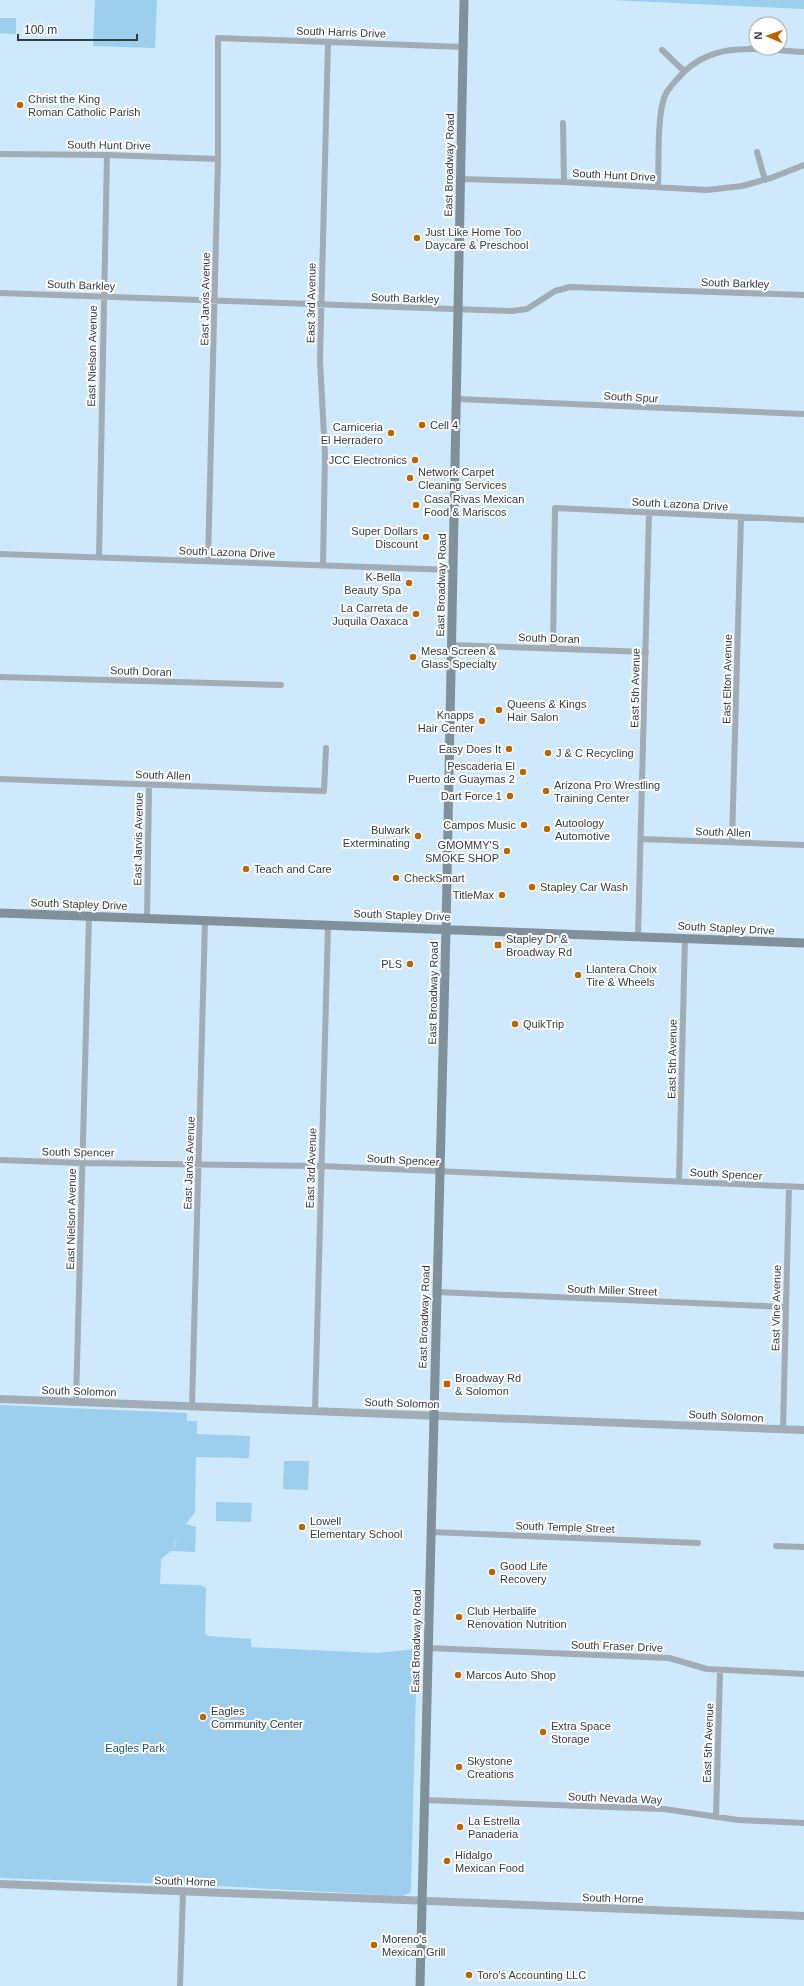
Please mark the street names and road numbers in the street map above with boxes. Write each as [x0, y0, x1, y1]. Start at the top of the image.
street label: South Harris Drive [296, 24, 386, 40]
street label: East Broadway Road [442, 113, 456, 217]
street label: South Hunt Drive [67, 138, 151, 152]
street label: South Hunt Drive [572, 167, 656, 183]
street label: East Jarvis Avenue [198, 252, 212, 346]
street label: East 3rd Avenue [304, 263, 318, 343]
street label: South Barkley [701, 276, 770, 290]
street label: South Barkley [47, 278, 116, 292]
street label: South Barkley [371, 291, 440, 305]
street label: East Nielson Avenue [85, 305, 99, 407]
street label: South Spur [603, 390, 659, 404]
street label: South Lazona Drive [631, 495, 729, 513]
street label: East Broadway Road [434, 533, 448, 637]
street label: South Lazona Drive [179, 544, 275, 560]
street label: South Doran [518, 631, 580, 645]
street label: East Elton Avenue [720, 634, 734, 724]
street label: East 5th Avenue [628, 648, 642, 728]
street label: South Doran [110, 664, 172, 678]
street label: South Allen [135, 768, 191, 782]
street label: East Jarvis Avenue [131, 792, 145, 886]
street label: South Allen [695, 825, 751, 839]
street label: South Stapley Drive [30, 896, 128, 912]
street label: South Stapley Drive [353, 907, 451, 923]
street label: South Stapley Drive [677, 919, 775, 937]
street label: East Broadway Road [426, 941, 440, 1045]
street label: East 5th Avenue [665, 1019, 679, 1099]
street label: East Jarvis Avenue [181, 1116, 197, 1210]
street label: East 3rd Avenue [304, 1128, 318, 1208]
street label: South Spencer [42, 1145, 115, 1159]
street label: South Spencer [366, 1152, 440, 1168]
street label: South Spencer [689, 1166, 763, 1182]
street label: East Nielson Avenue [64, 1168, 78, 1270]
street label: East Broadway Road [416, 1265, 432, 1369]
street label: East Vine Avenue [769, 1265, 783, 1351]
street label: South Miller Street [567, 1282, 657, 1298]
street label: South Solomon [41, 1384, 117, 1398]
street label: South Solomon [364, 1396, 440, 1410]
street label: South Solomon [688, 1408, 764, 1424]
street label: South Temple Street [515, 1519, 615, 1535]
street label: East Broadway Road [409, 1589, 423, 1693]
street label: South Fraser Drive [571, 1638, 663, 1654]
street label: East 5th Avenue [701, 1703, 715, 1783]
street label: South Nevada Way [568, 1790, 663, 1806]
street label: South Horne [154, 1874, 216, 1888]
street label: South Horne [582, 1891, 644, 1905]

